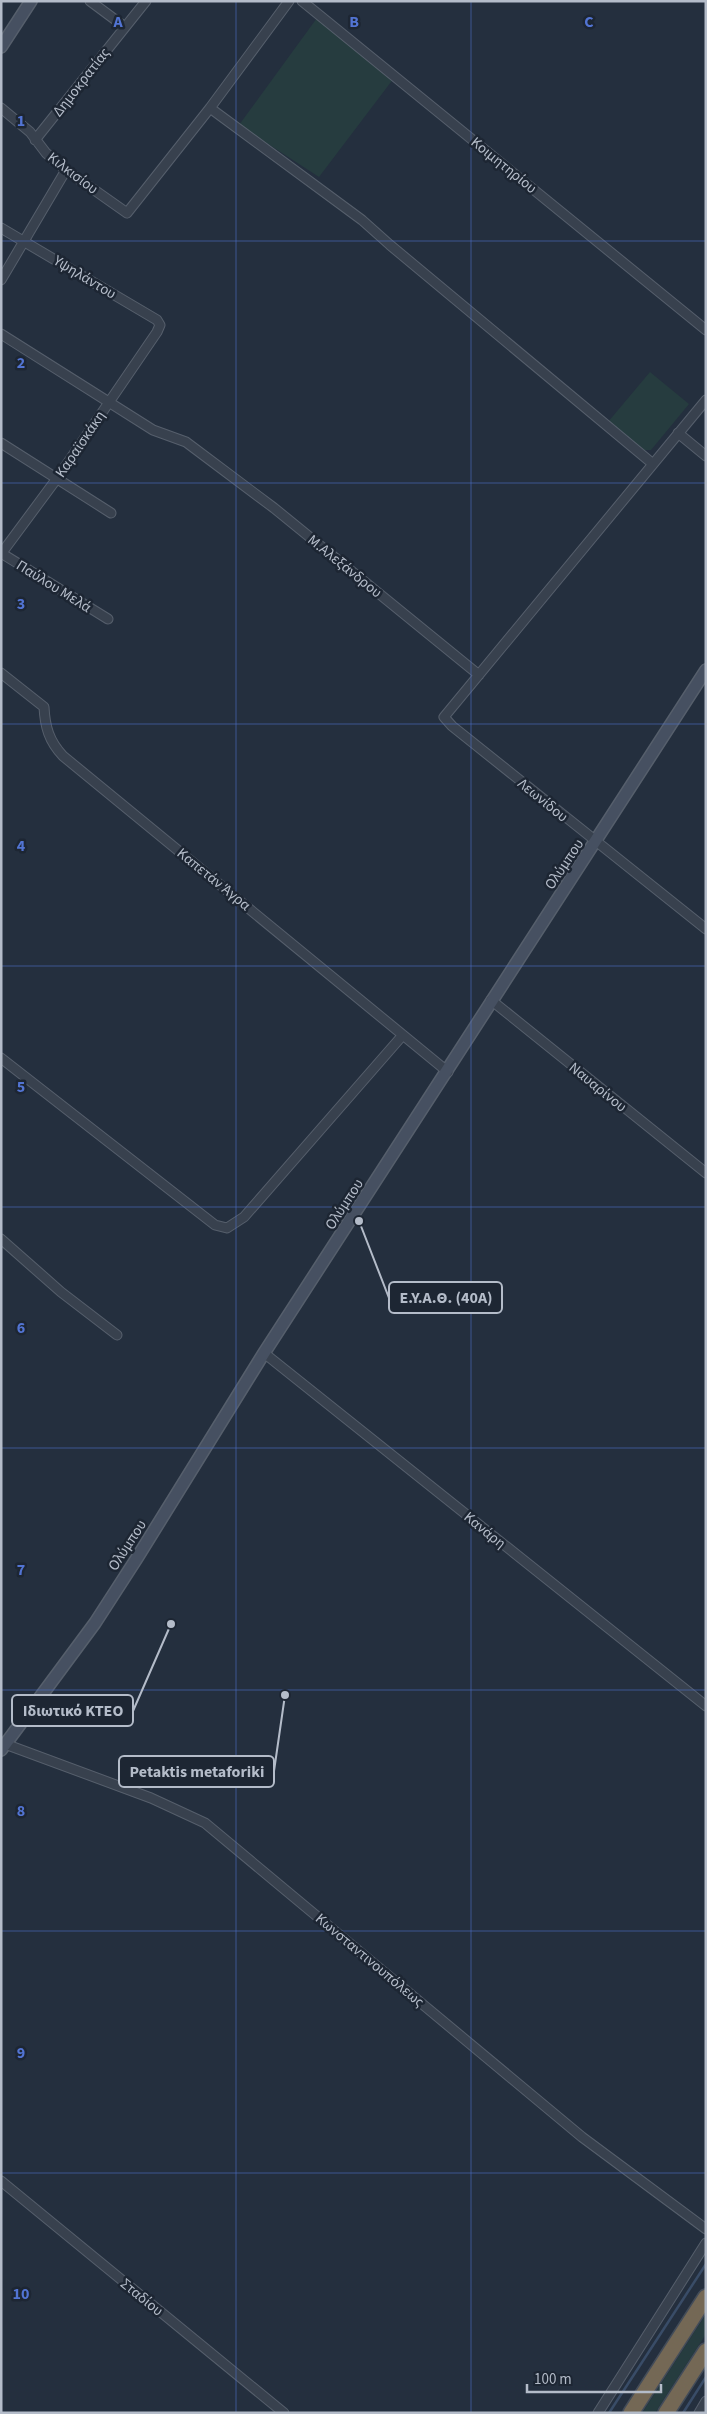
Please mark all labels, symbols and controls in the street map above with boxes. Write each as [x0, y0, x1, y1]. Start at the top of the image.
text: A [112, 11, 123, 33]
text: B [349, 11, 359, 33]
text: C [584, 11, 594, 33]
street label: Δημοκρατίας [48, 43, 115, 121]
text: 1 [17, 110, 25, 132]
street label: Κοιμητηρίου [466, 132, 541, 199]
street label: Κιλκισίου [43, 147, 102, 199]
street label: Υψηλάντου [49, 250, 120, 304]
text: 2 [17, 352, 25, 374]
street label: Καραϊσκάκη [50, 407, 111, 482]
street label: Μ.Αλεξάνδρου [303, 530, 386, 603]
street label: Παύλου Μελά [12, 555, 96, 618]
text: 3 [17, 593, 25, 615]
street label: Λεωνίδου [513, 774, 572, 827]
text: 4 [17, 835, 26, 857]
street label: Ολύμπου [540, 835, 589, 894]
street label: Καπετάν Άγρα [172, 843, 256, 916]
street label: Ναυαρίνου [564, 1058, 631, 1117]
text: 5 [17, 1076, 25, 1098]
street label: Ολύμπου [320, 1175, 369, 1234]
callout: Ε.Υ.Α.Θ. (40Α) [389, 1282, 502, 1313]
text: Ε.Υ.Α.Θ. (40Α) [399, 1287, 493, 1309]
text: 6 [17, 1317, 25, 1339]
street label: Κανάρη [459, 1507, 510, 1554]
street label: Ολύμπου [103, 1516, 152, 1575]
text: 7 [17, 1559, 25, 1581]
callout: Ιδιωτικό ΚΤΕΟ [12, 1695, 133, 1726]
text: Ιδιωτικό ΚΤΕΟ [23, 1700, 123, 1722]
callout: Petaktis metaforiki [119, 1756, 274, 1787]
text: Petaktis metaforiki [130, 1761, 264, 1783]
text: 8 [17, 1800, 25, 1822]
street label: Κωνσταντινουπόλεως [311, 1909, 429, 2013]
text: 9 [17, 2042, 25, 2064]
street label: Σταδίου [116, 2274, 168, 2321]
text: 10 [13, 2283, 29, 2305]
scale bar [527, 2362, 661, 2394]
text: 100 m [534, 2369, 572, 2390]

